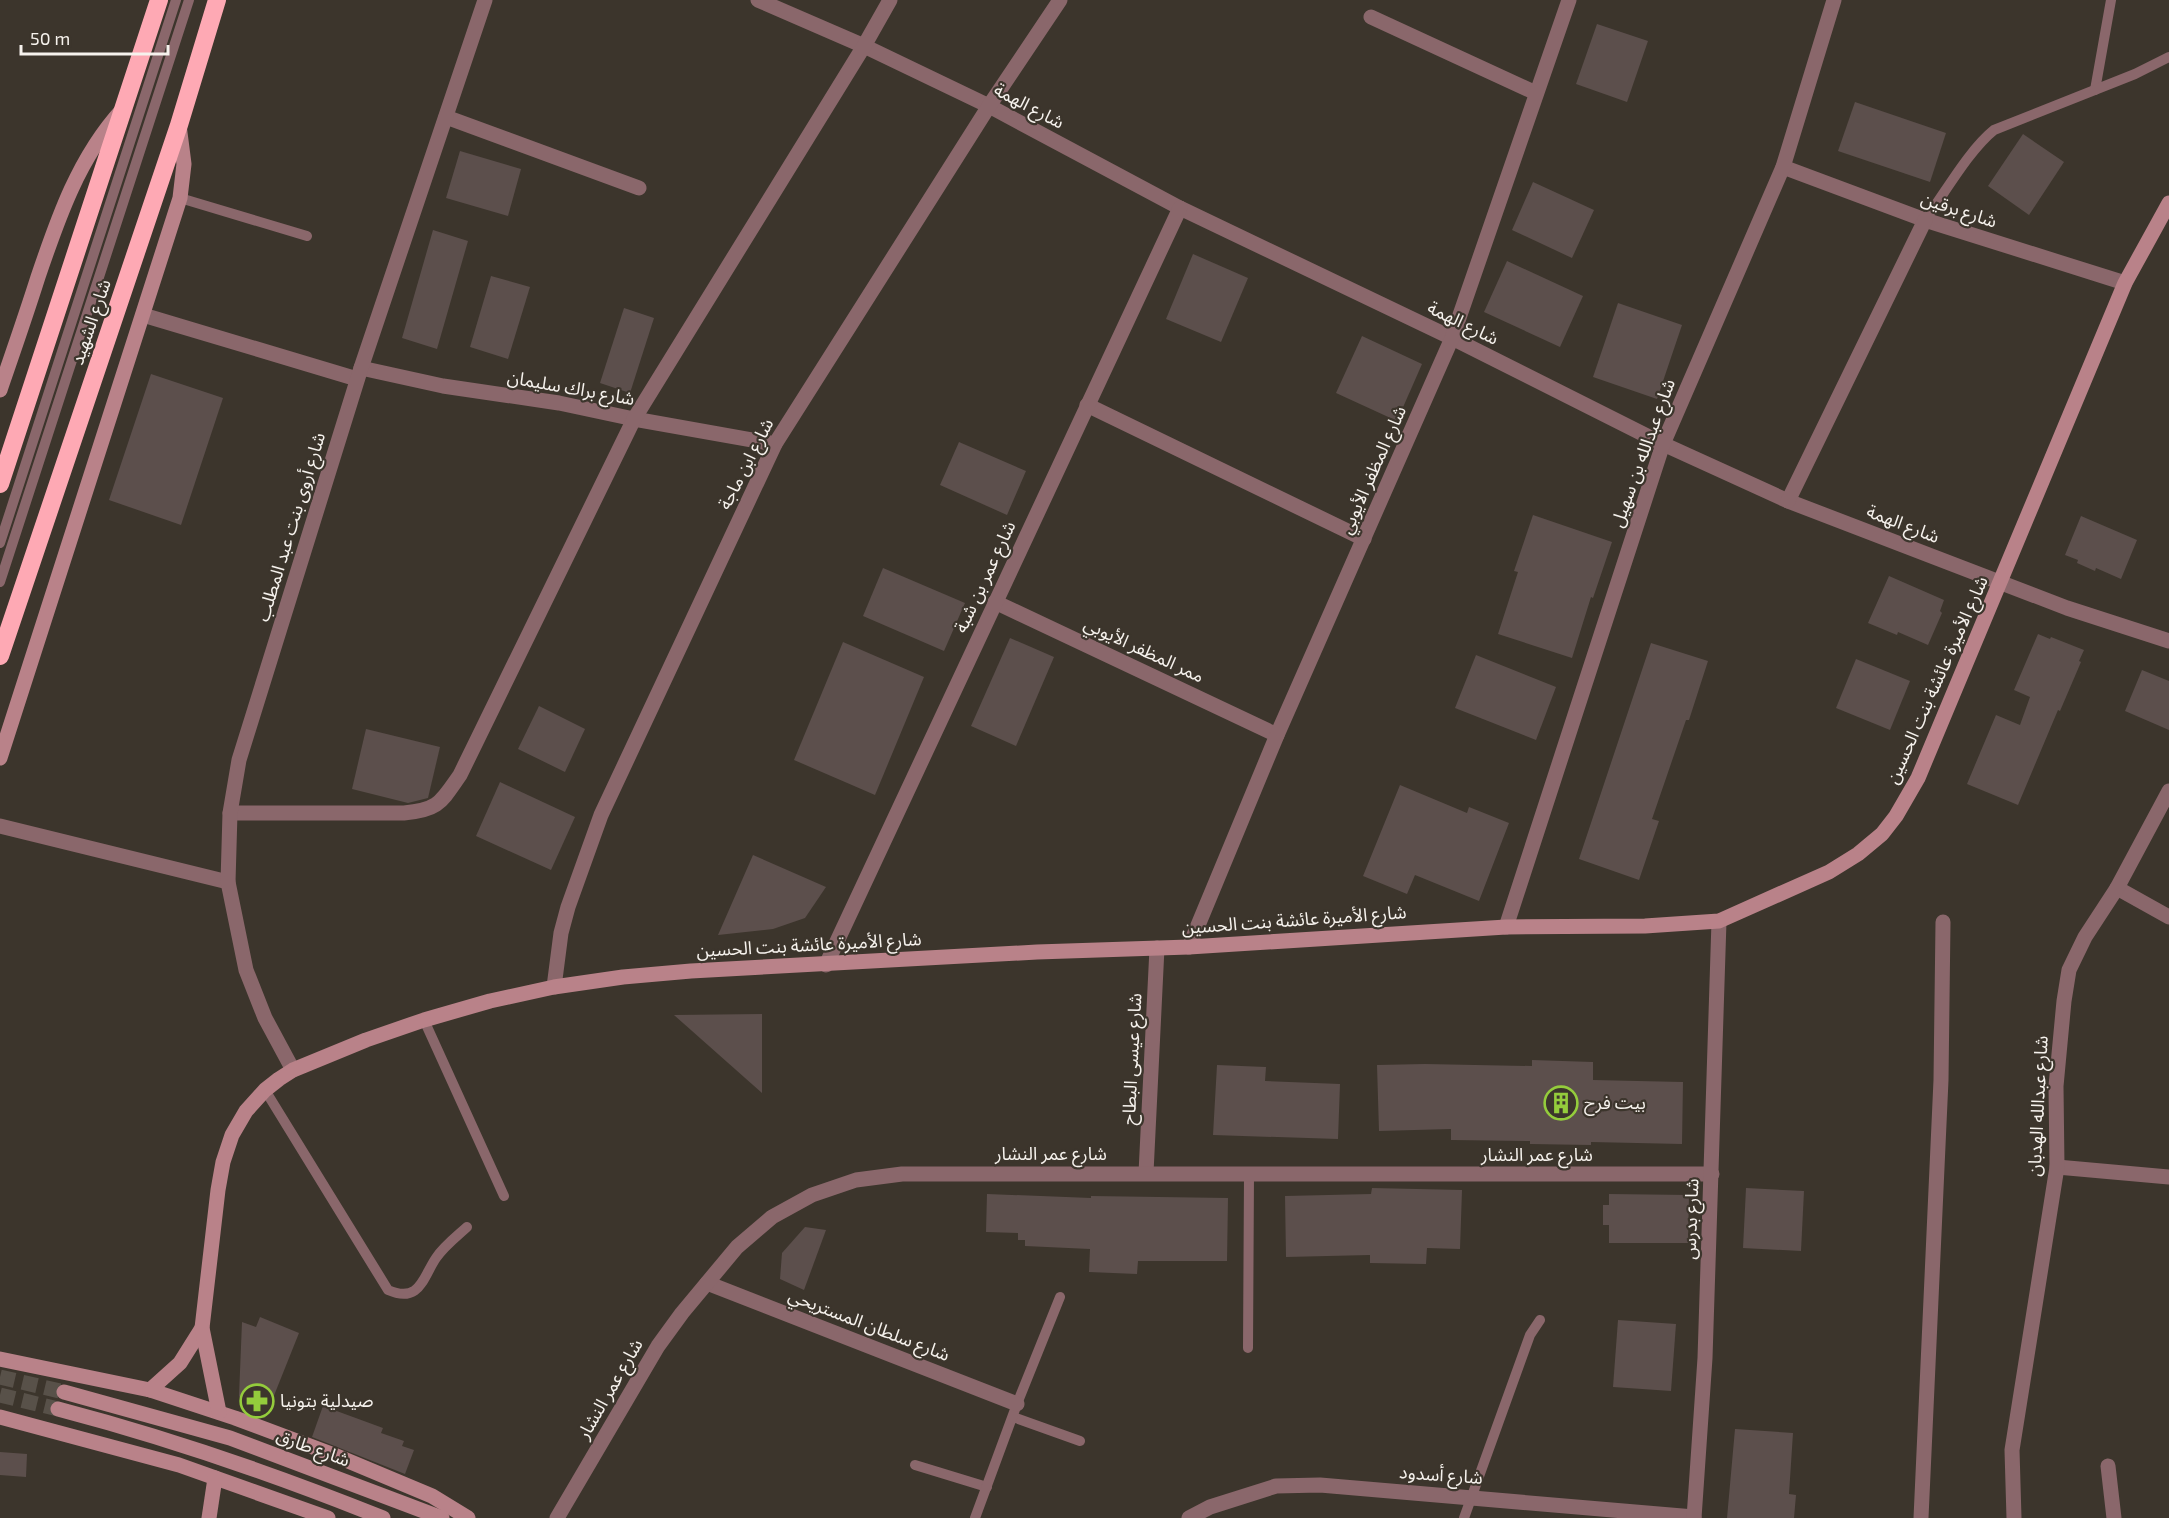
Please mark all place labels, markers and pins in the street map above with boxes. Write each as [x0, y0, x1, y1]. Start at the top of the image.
building icon: بيت فرح [1543, 1085, 1579, 1121]
place label: بيت فرح [1584, 1091, 1646, 1116]
pharmacy icon: صيدلية بتونيا [239, 1383, 275, 1419]
place label: صيدلية بتونيا [280, 1389, 374, 1412]

